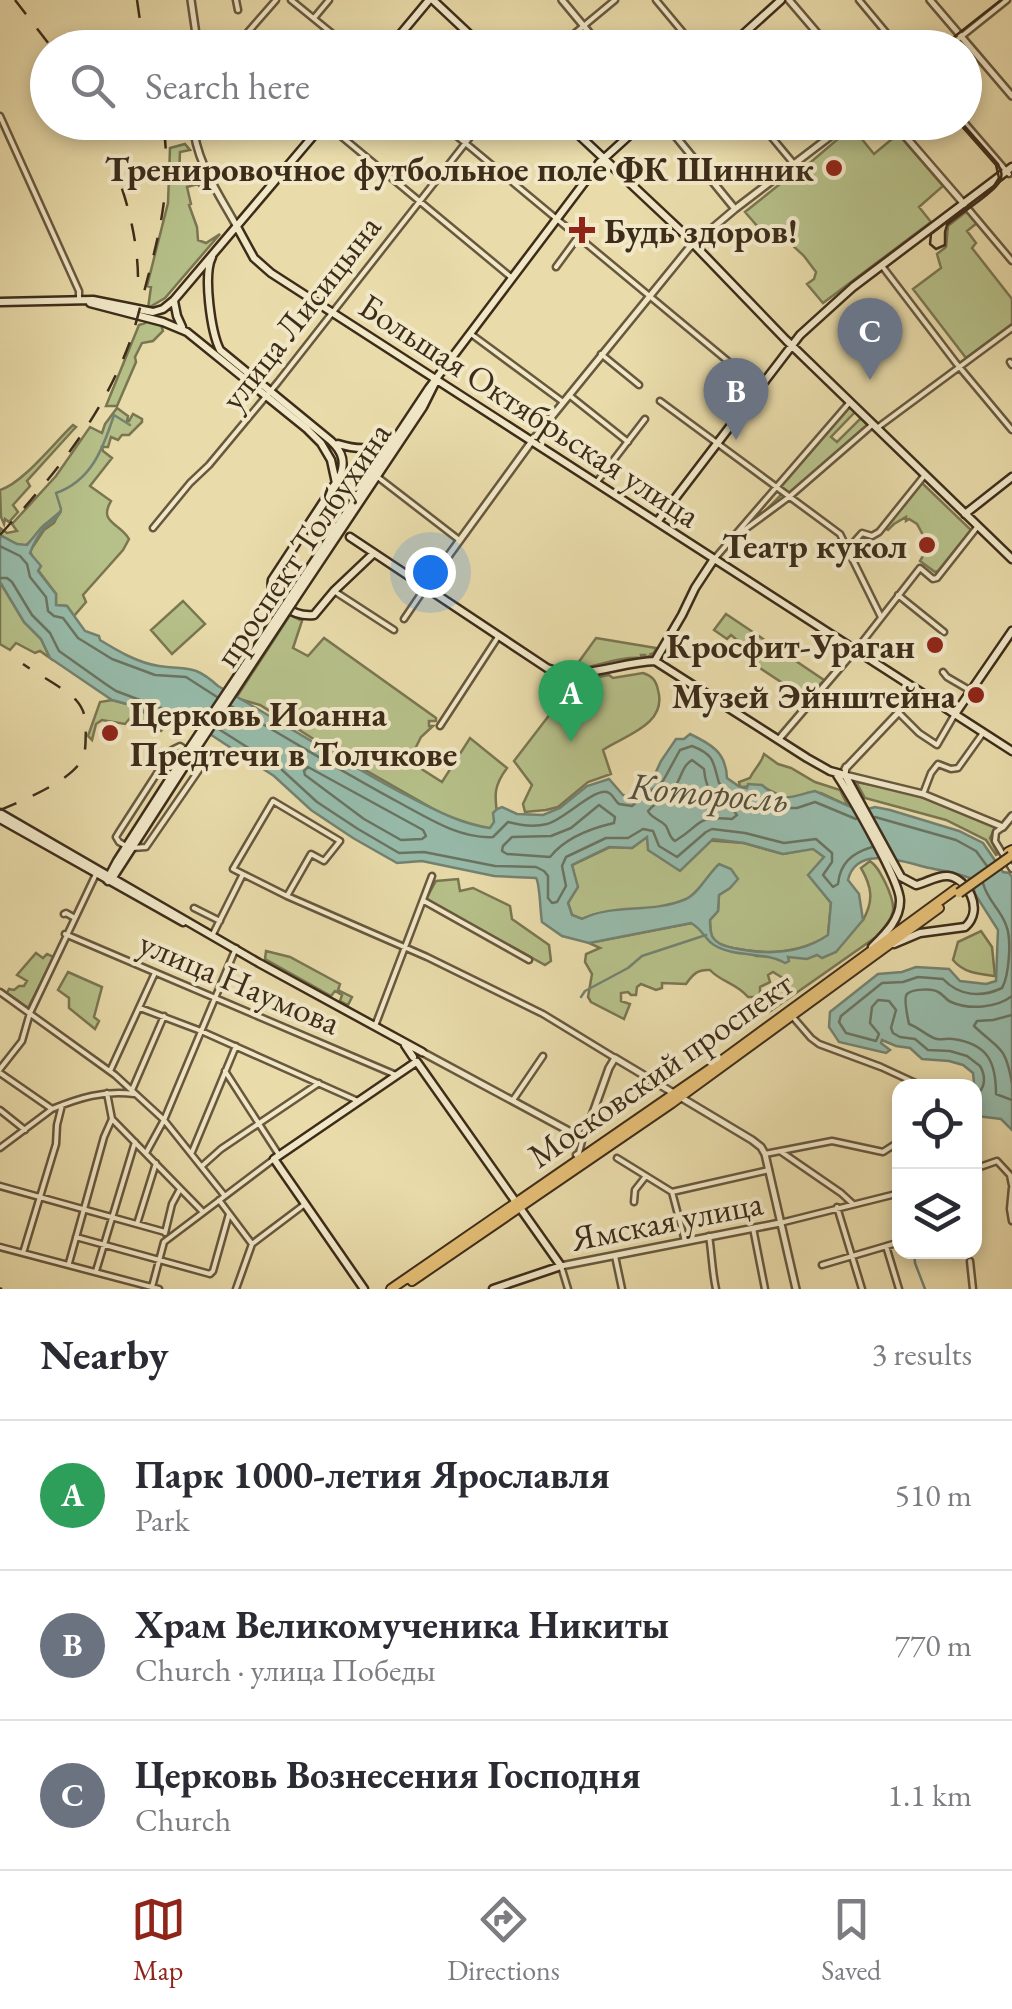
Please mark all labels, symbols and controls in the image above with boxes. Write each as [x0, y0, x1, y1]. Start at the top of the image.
search box [30, 30, 982, 140]
icon: search [65, 58, 120, 113]
text: Search here [145, 61, 310, 110]
place label: Тренировочное футбольное поле ФК Шинник [105, 146, 815, 191]
marker: Тренировочное футбольное поле ФК Шинник [823, 157, 845, 179]
street label: улица Лисицына [210, 205, 391, 419]
place label: Будь здоров! [604, 208, 798, 253]
marker: Будь здоров! [569, 217, 595, 243]
street label: Большая Октябрьская улица [350, 283, 709, 538]
pin: C [838, 298, 902, 380]
pin: B [704, 358, 768, 440]
street label: проспект Толбухина [203, 413, 401, 676]
place label: Театр кукол [722, 523, 907, 568]
marker: Театр кукол [916, 534, 938, 556]
your location [405, 547, 456, 598]
place label: Кросфит-Ураган [667, 623, 915, 668]
marker: Кросфит-Ураган [924, 634, 946, 656]
pin: A [538, 660, 604, 742]
place label: Музей Эйнштейна [672, 673, 957, 718]
marker: Музей Эйнштейна [965, 684, 987, 706]
place label: Церковь Иоанна Предтечи в Толчкове [130, 691, 457, 776]
marker: Церковь Иоанна Предтечи в Толчкове [99, 722, 121, 744]
water label: Которосль [626, 761, 791, 823]
street label: улица Наумова [132, 919, 347, 1045]
street label: Московский проспект [519, 961, 802, 1178]
map controls [892, 1079, 982, 1259]
button: locate [892, 1079, 982, 1169]
button: layers [892, 1169, 982, 1259]
street label: Ямская улица [567, 1179, 767, 1262]
text: Nearby [40, 1327, 169, 1382]
text: 3 results [872, 1333, 972, 1375]
text: Парк 1000-летия Ярославля [135, 1450, 610, 1499]
text: A [61, 1474, 84, 1516]
text: 510 m [895, 1474, 972, 1516]
text: Park [135, 1499, 190, 1541]
text: Храм Великомученика Никиты [135, 1600, 669, 1649]
text: B [62, 1624, 83, 1666]
text: 770 m [895, 1624, 972, 1666]
text: Church · улица Победы [135, 1649, 436, 1691]
text: Церковь Вознесения Господня [135, 1750, 641, 1799]
text: C [61, 1774, 84, 1816]
text: 1.1 km [888, 1774, 972, 1816]
text: Church [135, 1799, 231, 1841]
tab: Map [131, 1892, 186, 1988]
tab: Directions [447, 1892, 560, 1988]
tab: Saved [821, 1892, 881, 1988]

